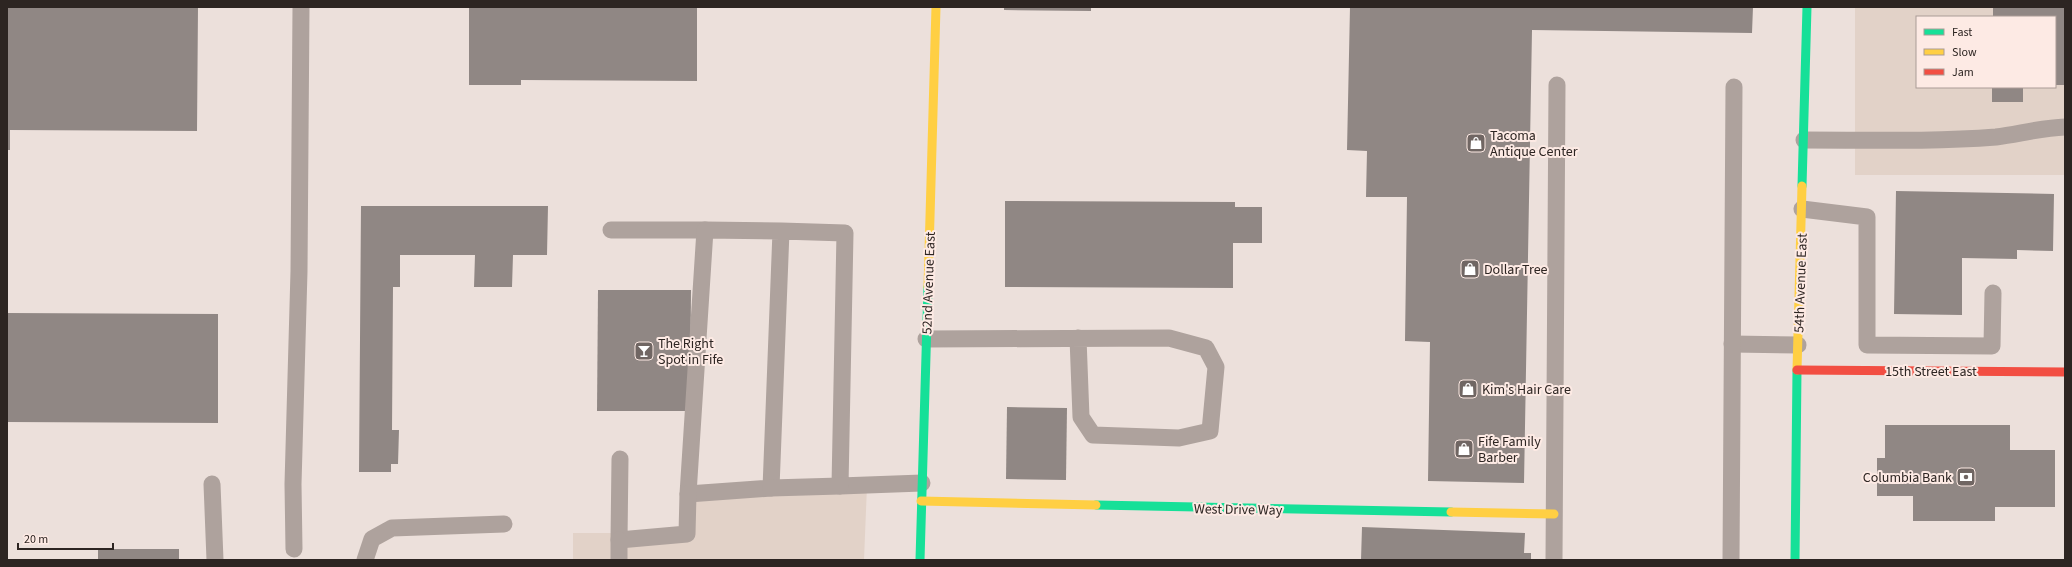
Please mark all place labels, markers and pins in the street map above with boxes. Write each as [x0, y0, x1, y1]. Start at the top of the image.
place label: Tacoma Antique Center [1490, 126, 1578, 162]
shop icon: Tacoma Antique Center [1465, 132, 1487, 154]
shop icon: Dollar Tree [1459, 258, 1481, 280]
place label: Dollar Tree [1484, 260, 1548, 280]
place label: The Right Spot in Fife [658, 334, 723, 370]
bar icon: The Right Spot in Fife [633, 340, 655, 362]
shop icon: Kim's Hair Care [1457, 378, 1479, 400]
place label: Kim's Hair Care [1482, 380, 1571, 400]
place label: Fife Family Barber [1478, 432, 1541, 468]
shop icon: Fife Family Barber [1453, 438, 1475, 460]
bank icon: Columbia Bank [1955, 466, 1977, 488]
place label: Columbia Bank [1863, 468, 1952, 488]

